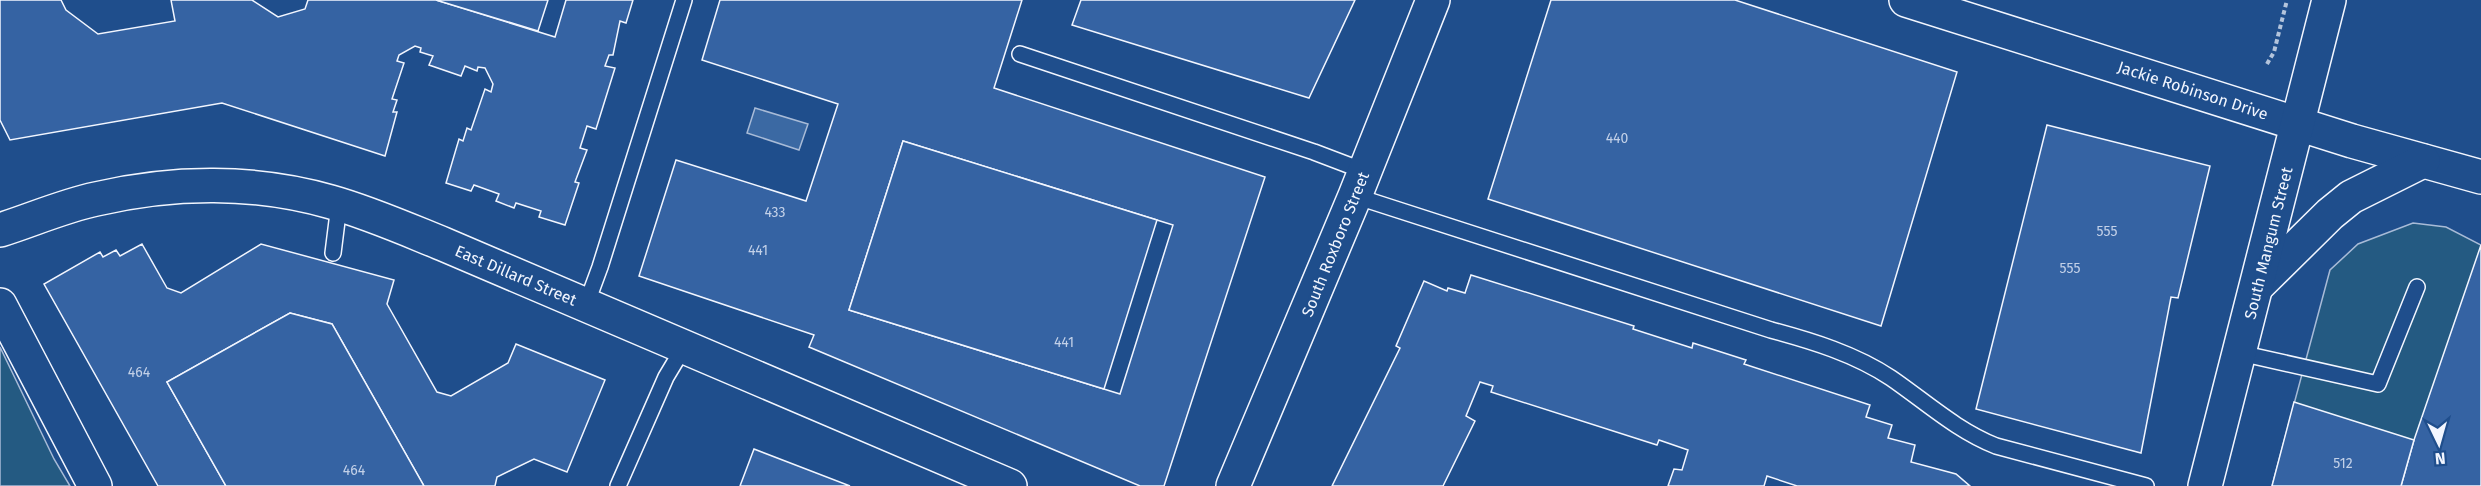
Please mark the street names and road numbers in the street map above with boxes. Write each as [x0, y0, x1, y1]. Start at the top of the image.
street label: Jackie Robinson Drive [2115, 57, 2270, 124]
street label: South Mangum Street [2240, 165, 2297, 321]
street label: South Roxboro Street [1298, 169, 1373, 319]
street label: East Dillard Street [452, 241, 580, 310]

